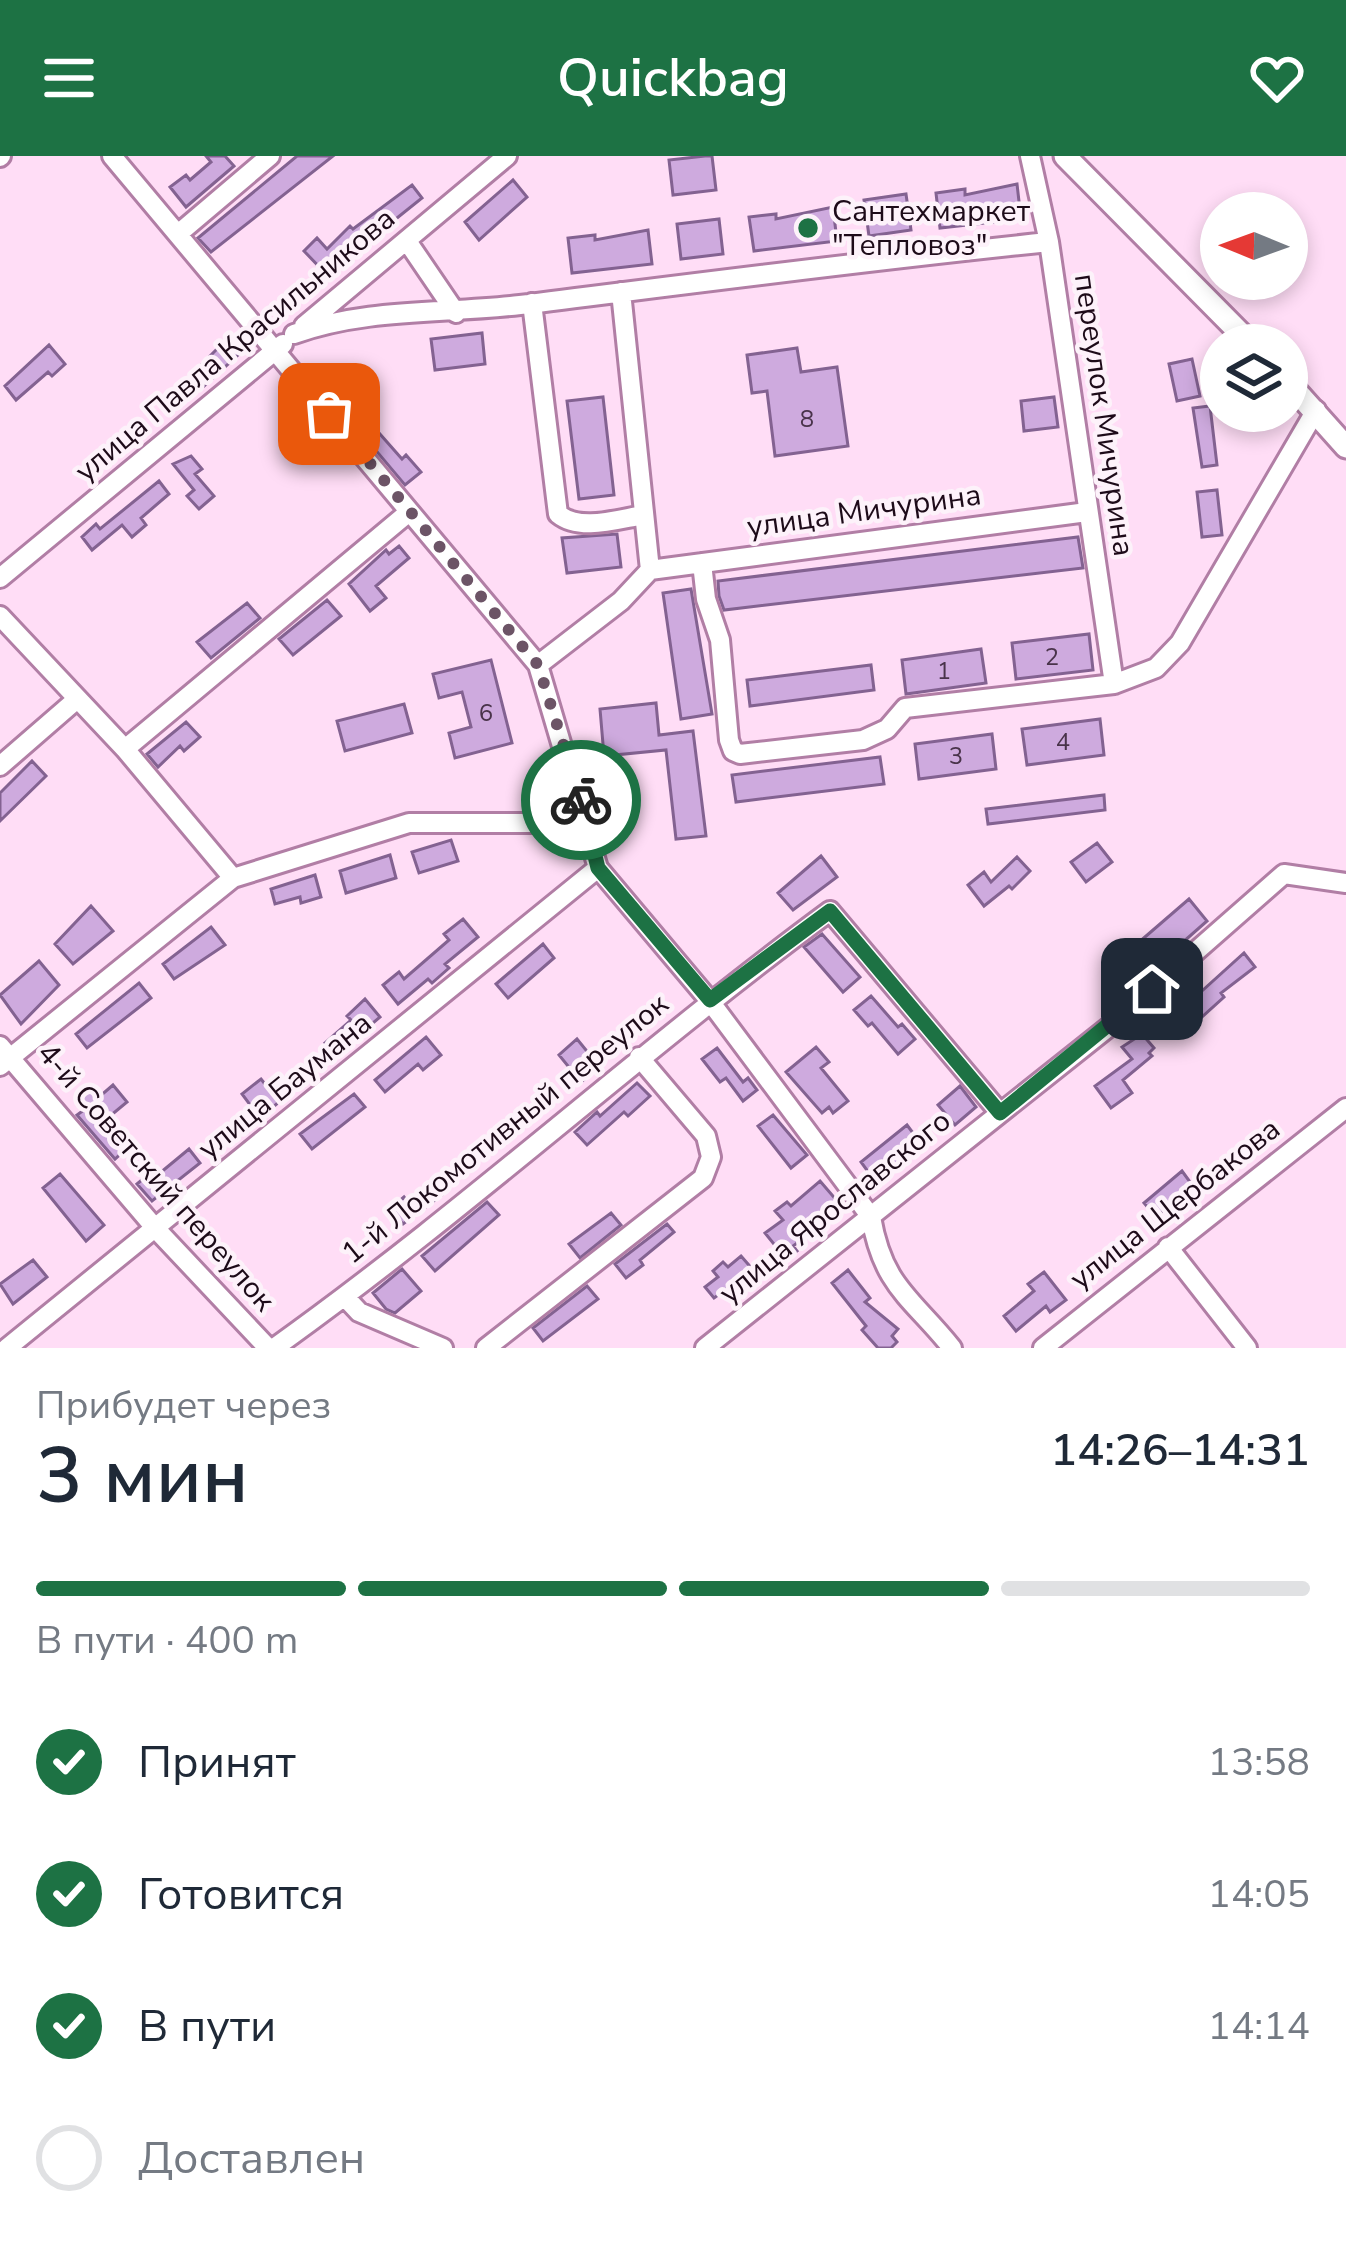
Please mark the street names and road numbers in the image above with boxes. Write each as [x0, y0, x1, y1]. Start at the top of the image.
street label: улица Павла Красильникова [66, 199, 404, 491]
street label: переулок Мичурина [1064, 271, 1144, 559]
street label: улица Мичурина [744, 474, 984, 548]
street label: 1-й Локомотивный переулок [333, 984, 677, 1274]
street label: улица Баумана [189, 1003, 381, 1169]
street label: 4-й Советский переулок [28, 1034, 284, 1320]
street label: улица Ярославского [710, 1101, 960, 1313]
street label: улица Щербакова [1061, 1109, 1289, 1299]

